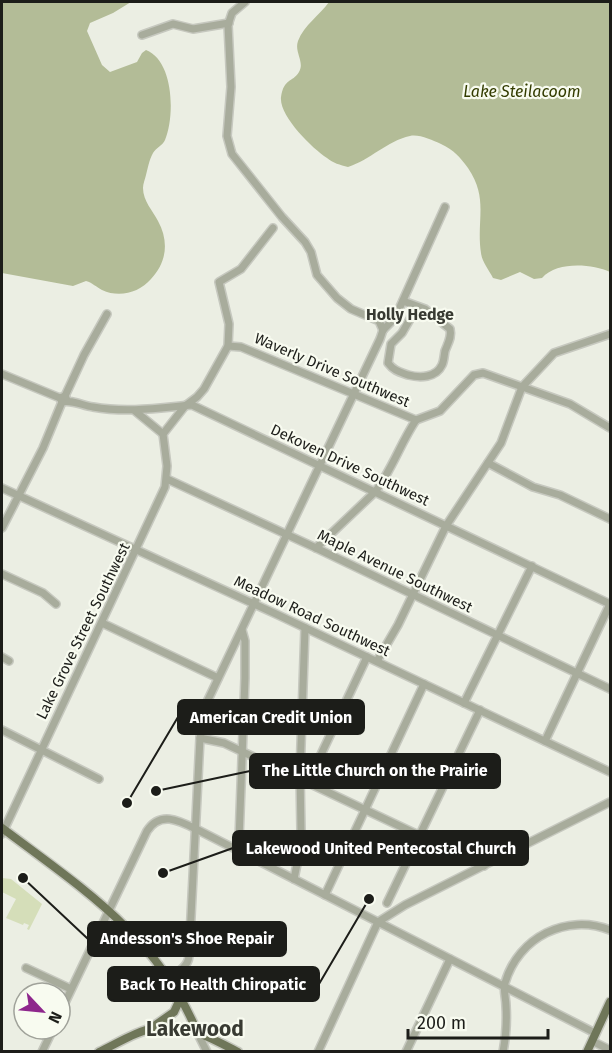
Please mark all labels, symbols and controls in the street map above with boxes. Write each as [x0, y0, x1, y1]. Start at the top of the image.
water label: Lake Steilacoom [463, 82, 581, 101]
district label: Holly Hedge [366, 305, 454, 324]
street label: Waverly Drive Southwest [252, 329, 413, 411]
street label: Dekoven Drive Southwest [268, 420, 433, 510]
street label: Maple Avenue Southwest [315, 526, 476, 617]
street label: Lake Grove Street Southwest [32, 539, 134, 722]
street label: Meadow Road Southwest [231, 572, 393, 660]
callout: American Credit Union [178, 700, 364, 734]
text: American Credit Union [189, 708, 352, 727]
callout: The Little Church on the Prairie [250, 754, 500, 788]
text: The Little Church on the Prairie [262, 761, 488, 780]
callout: Lakewood United Pentecostal Church [233, 831, 528, 865]
text: Lakewood United Pentecostal Church [246, 839, 516, 858]
callout: Andesson's Shoe Repair [88, 922, 286, 956]
text: Andesson's Shoe Repair [99, 929, 275, 948]
callout: Back To Health Chiropatic [108, 967, 319, 1001]
text: Back To Health Chiropatic [120, 975, 306, 994]
north arrow [12, 981, 72, 1041]
scale bar [408, 1002, 548, 1040]
text: N [44, 1008, 66, 1026]
text: 200 m [417, 1012, 466, 1034]
district label: Lakewood [146, 1016, 244, 1042]

